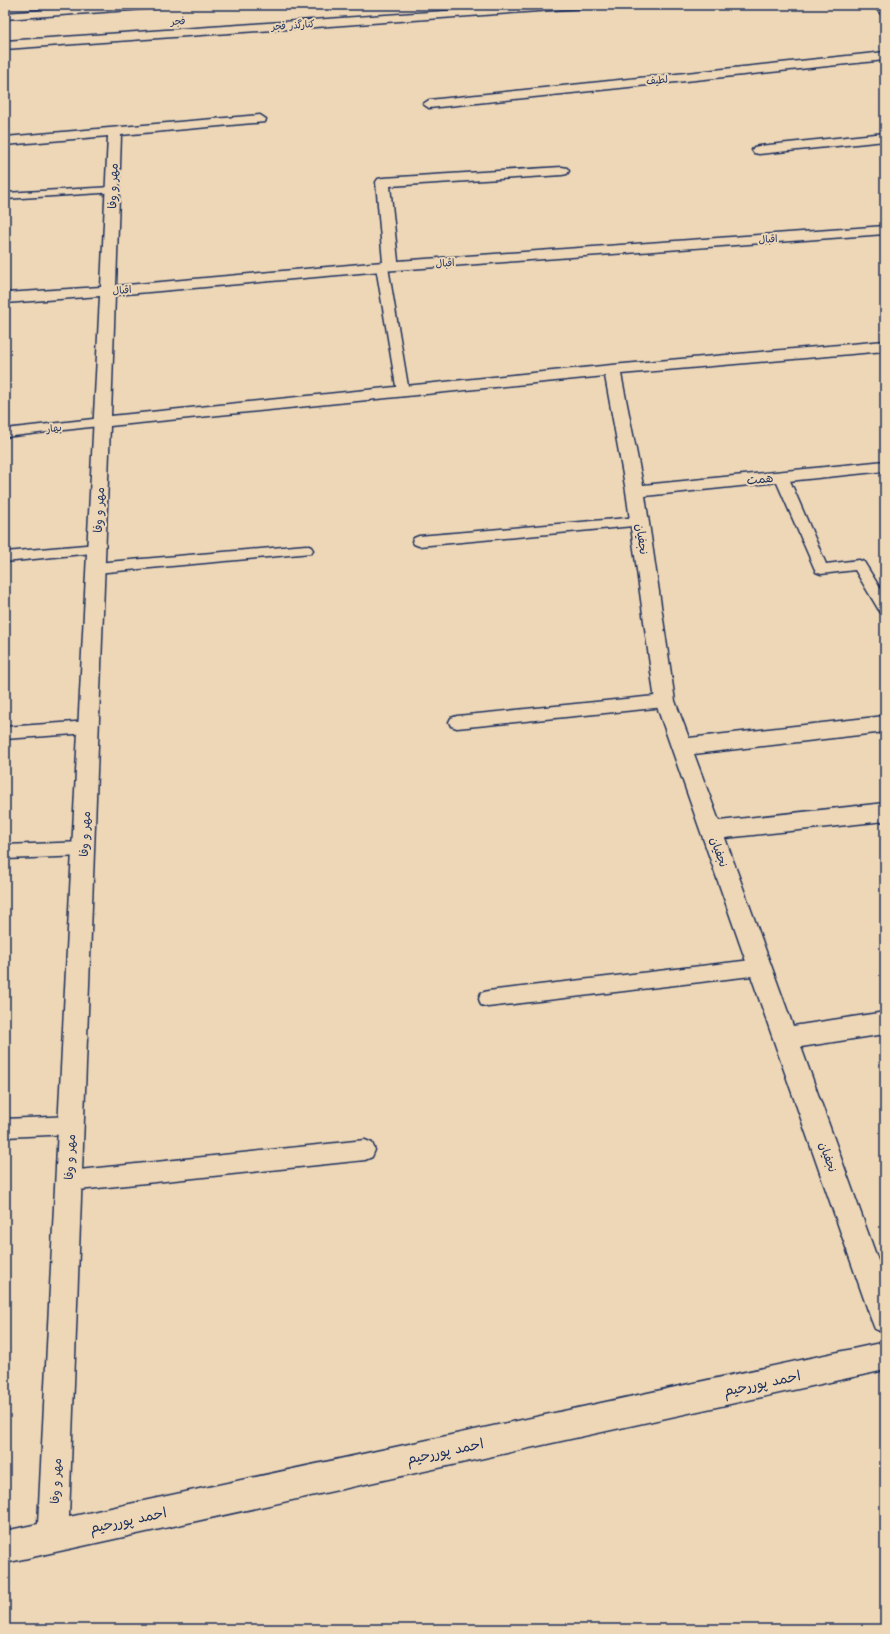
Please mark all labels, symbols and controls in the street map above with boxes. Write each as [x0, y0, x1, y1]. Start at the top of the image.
street label: فجر [169, 14, 186, 28]
street label: کنارگذر فجر [270, 17, 315, 33]
street label: لطیف [645, 72, 669, 88]
street label: مهر و وفا [104, 163, 122, 209]
street label: اقبال [758, 232, 778, 246]
street label: اقبال [435, 256, 455, 270]
street label: اقبال [112, 283, 132, 297]
street label: بهار [45, 421, 62, 435]
street label: همت [746, 470, 774, 488]
street label: مهر و وفا [90, 487, 108, 533]
street label: نجفیان [632, 522, 652, 556]
street label: مهر و وفا [76, 811, 94, 857]
street label: نجفیان [706, 835, 732, 869]
street label: مهر و وفا [61, 1134, 79, 1180]
street label: نجفیان [815, 1140, 841, 1174]
street label: احمد پوررحیم [722, 1366, 803, 1402]
street label: احمد پوررحیم [405, 1434, 486, 1470]
street label: مهر و وفا [47, 1458, 65, 1504]
street label: احمد پوررحیم [88, 1503, 169, 1539]

